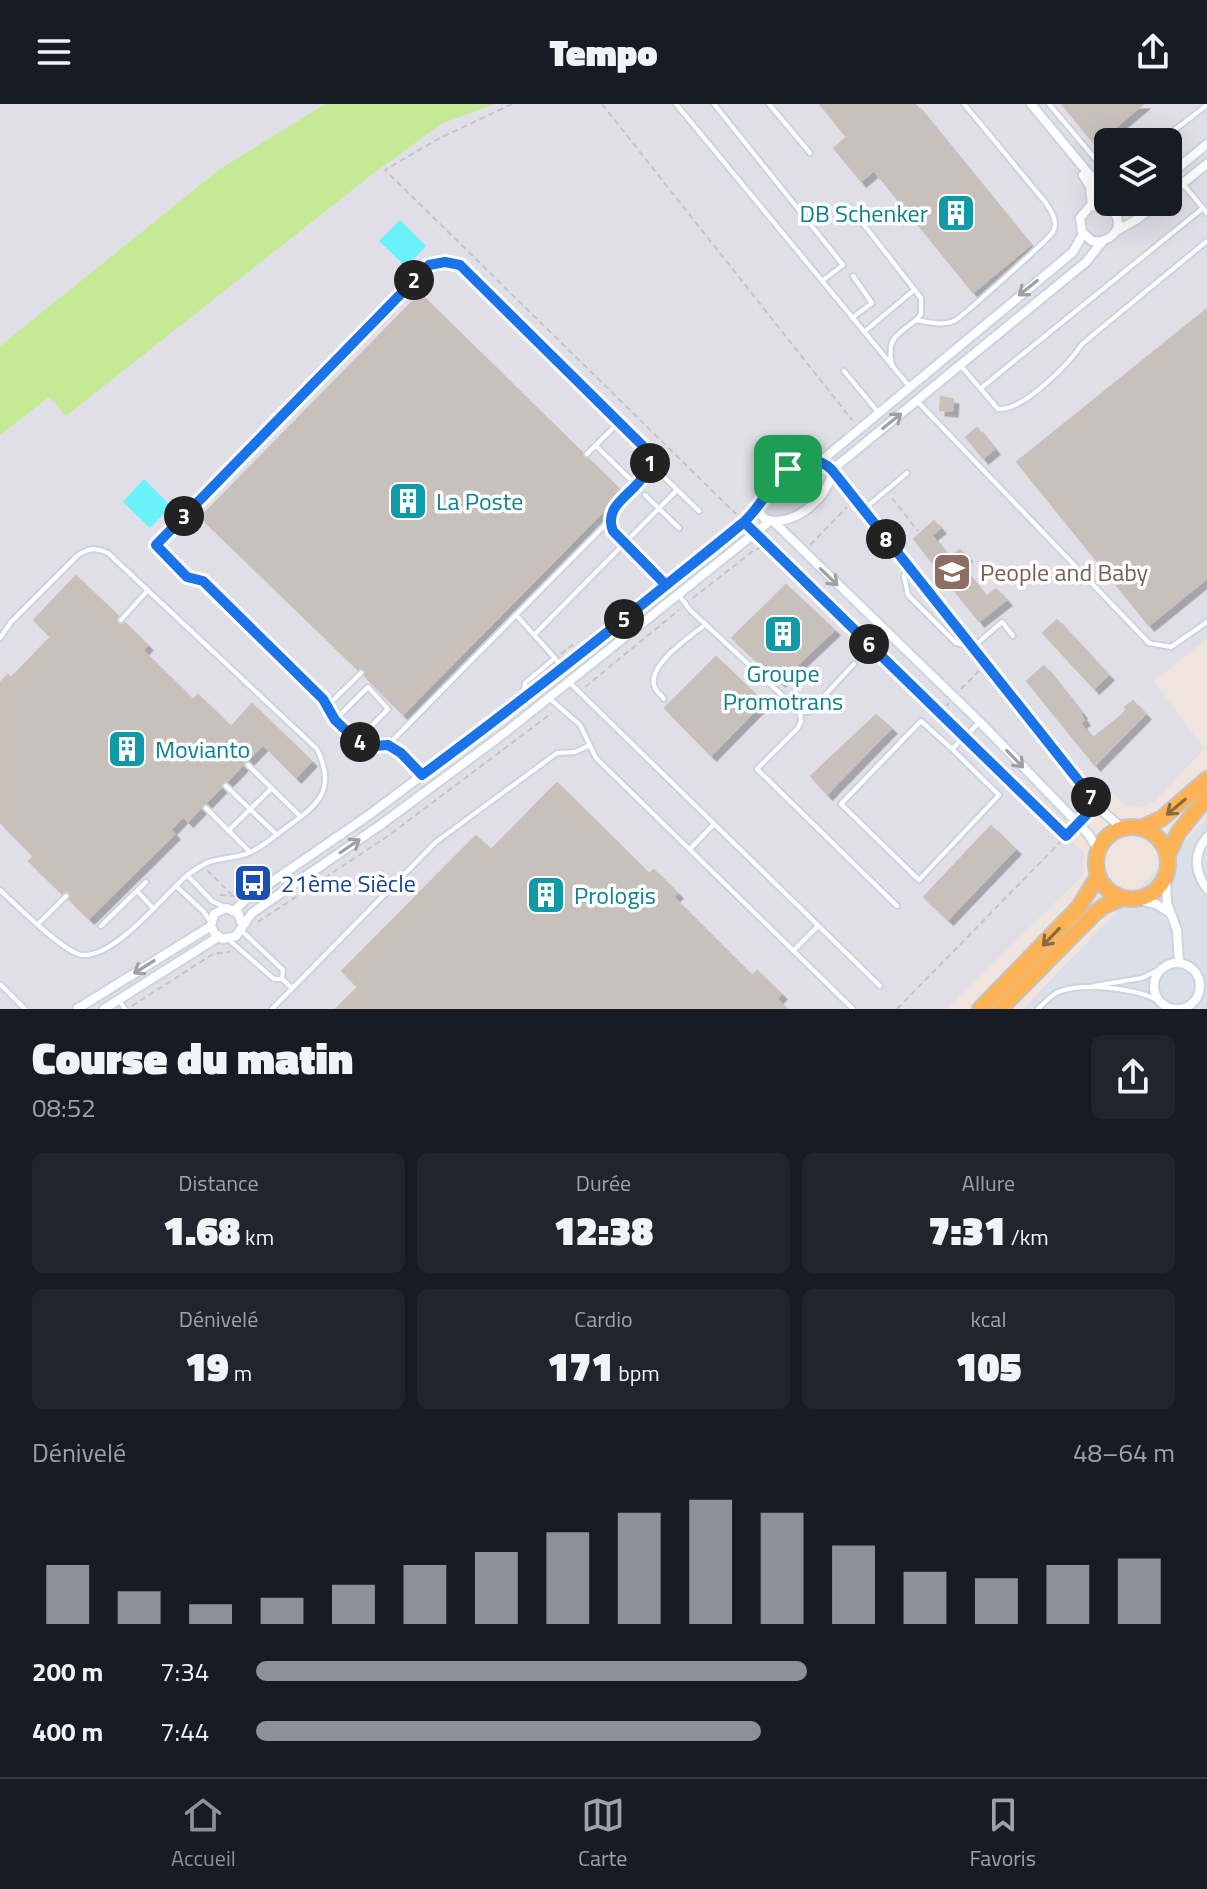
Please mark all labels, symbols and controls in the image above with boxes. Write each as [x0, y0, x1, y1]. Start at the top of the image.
text: Tempo [549, 25, 658, 80]
icon: menu [32, 30, 76, 74]
icon: share [1131, 30, 1175, 74]
map controls [1094, 128, 1182, 216]
button: layers [1094, 128, 1182, 216]
building icon: DB Schenker [935, 192, 977, 234]
place label: DB Schenker [799, 195, 928, 231]
pin: 2 [394, 260, 434, 300]
text: 2 [408, 263, 420, 297]
one-way arrow [1019, 279, 1039, 297]
one-way arrow [881, 412, 902, 429]
pin [754, 435, 822, 503]
pin: 1 [630, 443, 670, 483]
text: 1 [644, 446, 656, 480]
icon: arrive [766, 447, 810, 491]
building icon: La Poste [387, 480, 429, 522]
place label: La Poste [436, 483, 523, 519]
pin: 3 [164, 496, 204, 536]
text: 3 [178, 499, 190, 533]
pin: 8 [866, 519, 906, 559]
text: 8 [880, 522, 892, 556]
school or university icon: People and Baby [931, 551, 973, 593]
place label: People and Baby [980, 554, 1149, 590]
one-way arrow [819, 567, 838, 586]
pin: 5 [604, 599, 644, 639]
text: 5 [618, 602, 630, 636]
building icon: Groupe Promotrans [762, 613, 804, 655]
pin: 6 [849, 624, 889, 664]
text: 6 [863, 627, 875, 661]
place label: Groupe Promotrans [723, 655, 843, 719]
pin: 4 [340, 722, 380, 762]
text: 4 [354, 725, 366, 759]
building icon: Movianto [106, 728, 148, 770]
place label: Movianto [155, 731, 250, 767]
one-way arrow [1005, 749, 1024, 768]
pin: 7 [1071, 777, 1111, 817]
text: 7 [1085, 780, 1097, 814]
one-way arrow [1167, 798, 1187, 816]
one-way arrow [338, 838, 361, 854]
bus stop icon: 21ème Siècle [232, 862, 274, 904]
place label: 21ème Siècle [281, 865, 416, 901]
building icon: Prologis [525, 874, 567, 916]
place label: Prologis [574, 877, 656, 913]
one-way arrow [1041, 927, 1060, 947]
one-way arrow [133, 959, 156, 975]
text: Course du matin [32, 1024, 353, 1091]
button: share [1091, 1035, 1175, 1119]
text: 08:52 [32, 1088, 96, 1127]
text: Distance [178, 1166, 259, 1200]
text: Durée [576, 1166, 631, 1200]
text: Allure [962, 1166, 1015, 1200]
text: 1.68 [163, 1200, 240, 1261]
text: 12:38 [554, 1200, 653, 1261]
text: 7:31 [928, 1200, 1006, 1261]
text: km [240, 1220, 274, 1254]
text: /km [1006, 1220, 1049, 1254]
text: Dénivelé [179, 1302, 258, 1336]
text: Cardio [574, 1302, 633, 1336]
text: kcal [971, 1302, 1006, 1336]
text: 19 [185, 1336, 229, 1397]
text: 171 [547, 1336, 613, 1397]
text: 105 [956, 1336, 1022, 1397]
text: m [229, 1356, 252, 1390]
text: bpm [613, 1356, 660, 1390]
text: Dénivelé [32, 1433, 126, 1472]
text: 48–64 m [1073, 1433, 1175, 1472]
text: 200 m [32, 1652, 103, 1691]
text: 7:34 [160, 1652, 209, 1691]
text: 400 m [32, 1712, 103, 1751]
text: 7:44 [160, 1712, 209, 1751]
tab: Accueil [171, 1793, 236, 1875]
tab: Carte [578, 1793, 627, 1875]
tab: Favoris [969, 1793, 1036, 1875]

